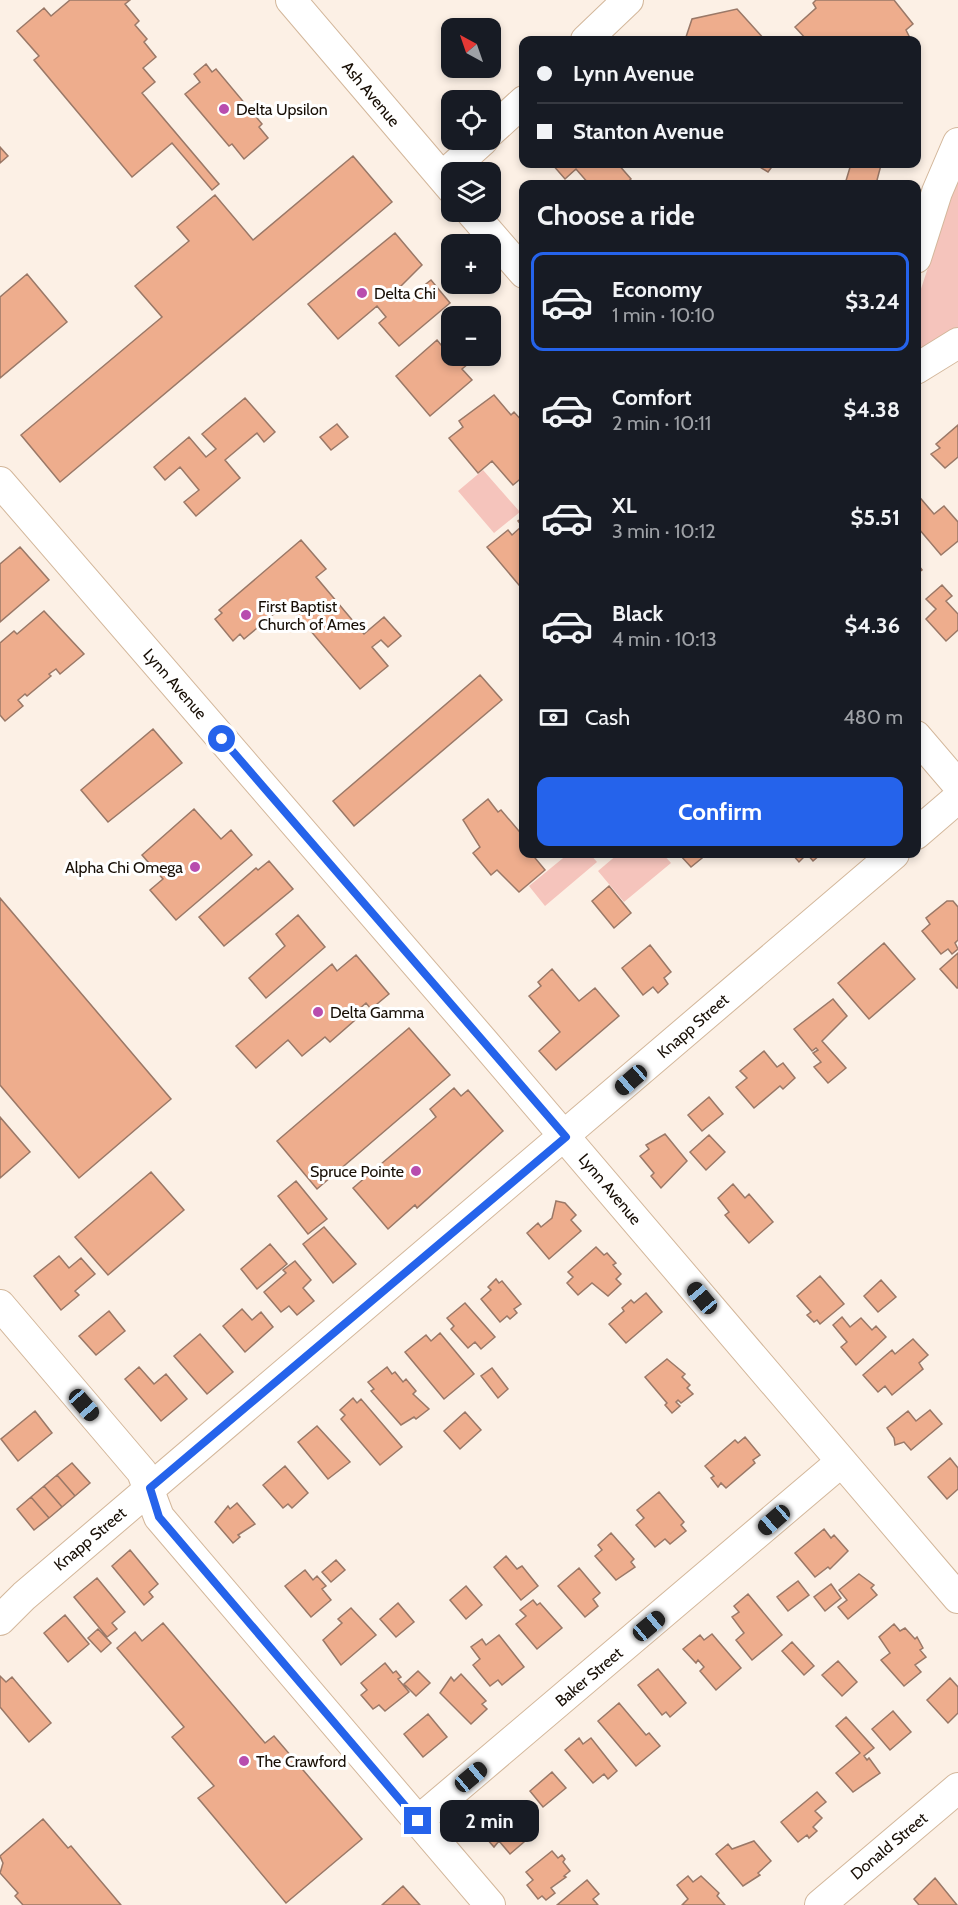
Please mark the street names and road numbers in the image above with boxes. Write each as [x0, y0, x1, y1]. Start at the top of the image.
street label: Ash Avenue [338, 57, 404, 131]
street label: Lynn Avenue [139, 645, 211, 723]
street label: Knapp Street [653, 989, 733, 1062]
street label: Lynn Avenue [575, 1150, 645, 1228]
street label: Knapp Street [50, 1503, 130, 1575]
street label: Baker Street [551, 1643, 627, 1711]
street label: Donald Street [847, 1808, 932, 1884]

